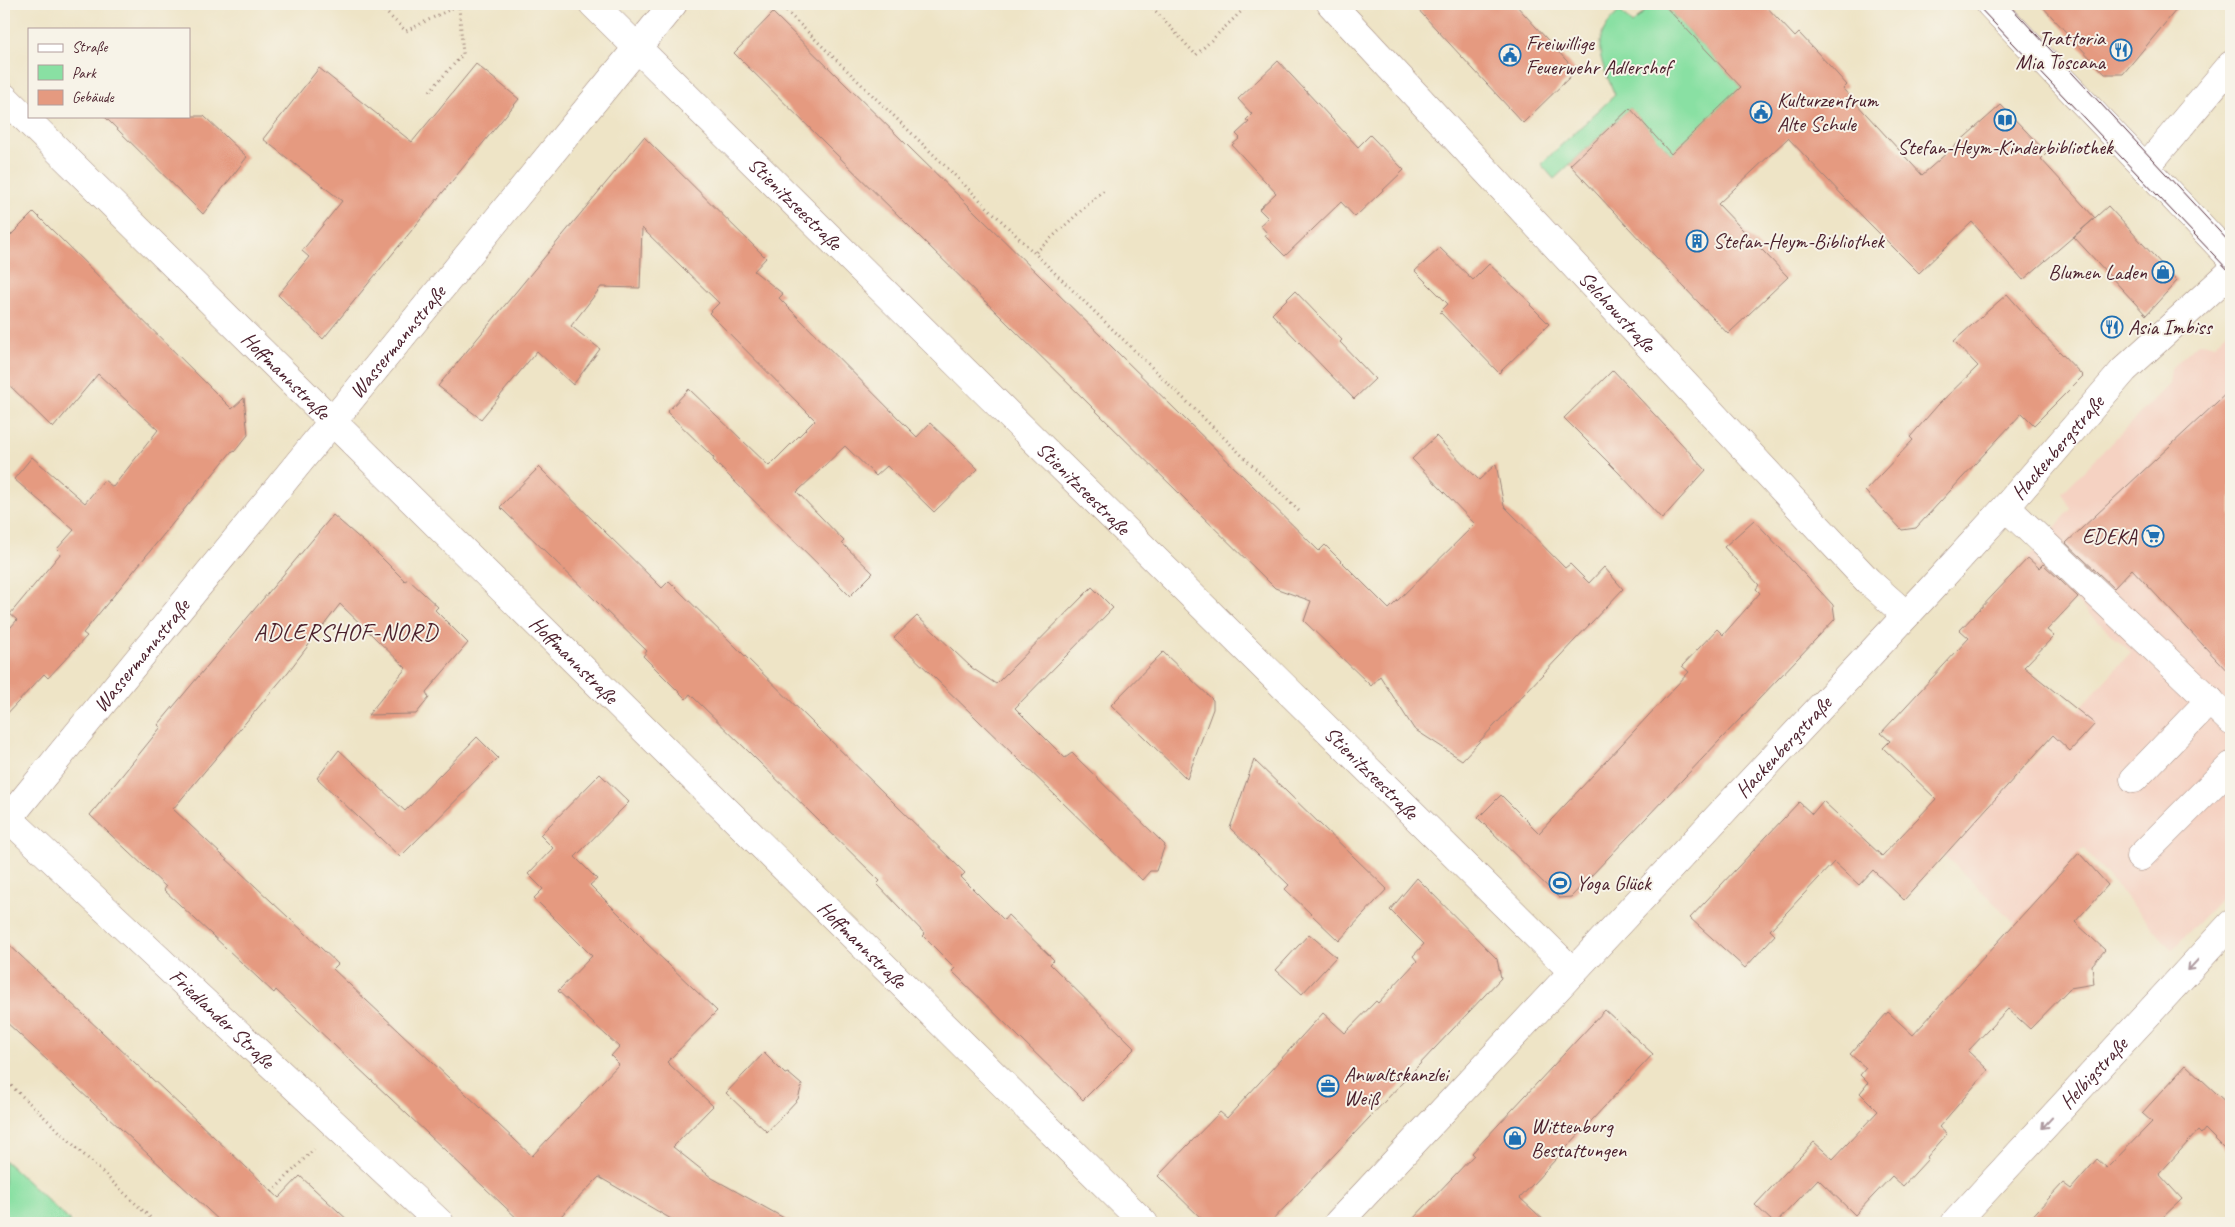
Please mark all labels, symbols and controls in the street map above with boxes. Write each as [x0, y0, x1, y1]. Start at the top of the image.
place label: Trattoria Mia Toscana [2016, 25, 2107, 75]
legend [28, 28, 190, 118]
place label: Freiwillige Feuerwehr Adlershof [1526, 30, 1676, 80]
text: Straße [72, 38, 108, 57]
restaurant icon: Trattoria Mia Toscana [2109, 38, 2133, 62]
public building icon: Freiwillige Feuerwehr Adlershof [1498, 43, 1522, 67]
text: Park [72, 64, 97, 83]
place label: Kulturzentrum Alte Schule [1777, 87, 1879, 137]
text: Gebäude [72, 88, 115, 107]
public building icon: Kulturzentrum Alte Schule [1749, 100, 1773, 124]
library icon: Stefan-Heym-Kinderbibliothek [1993, 108, 2017, 132]
place label: Stefan-Heym-Kinderbibliothek [1897, 134, 2114, 160]
street label: Stienitzseestraße [743, 152, 849, 257]
place label: Stefan-Heym-Bibliothek [1713, 228, 1885, 254]
building icon: Stefan-Heym-Bibliothek [1685, 229, 1709, 253]
place label: Blumen Laden [2048, 259, 2148, 285]
shop icon: Blumen Laden [2151, 260, 2175, 284]
street label: Selchowstraße [1573, 266, 1663, 359]
street label: Wassermannstraße [344, 278, 453, 404]
place label: Asia Imbiss [2128, 314, 2213, 340]
restaurant icon: Asia Imbiss [2100, 315, 2124, 339]
street label: Hoffmannstraße [236, 326, 337, 426]
street label: Hackenbergstraße [2005, 388, 2111, 505]
street label: Stienitzseestraße [1031, 436, 1137, 542]
place label: EDEKA [2082, 523, 2137, 549]
supermarket icon: EDEKA [2141, 524, 2165, 548]
street label: Wassermannstraße [88, 592, 197, 717]
street label: Hoffmannstraße [524, 610, 625, 711]
district label: ADLERSHOF-NORD [254, 617, 439, 647]
street label: Hackenbergstraße [1730, 689, 1839, 803]
street label: Stienitzseestraße [1319, 721, 1425, 826]
place label: Yoga Glück [1576, 870, 1652, 896]
sports icon: Yoga Glück [1548, 871, 1572, 895]
street label: Hoffmannstraße [812, 895, 913, 995]
one-way arrow [2187, 959, 2199, 972]
street label: Friedlander Straße [164, 963, 281, 1075]
street label: Helbigstraße [2054, 1030, 2134, 1114]
place label: Anwaltskanzlei Weiß [1344, 1061, 1451, 1111]
office icon: Anwaltskanzlei Weiß [1316, 1074, 1340, 1098]
place label: Wittenburg Bestattungen [1531, 1113, 1627, 1163]
one-way arrow [2041, 1117, 2053, 1130]
shop icon: Wittenburg Bestattungen [1503, 1126, 1527, 1150]

